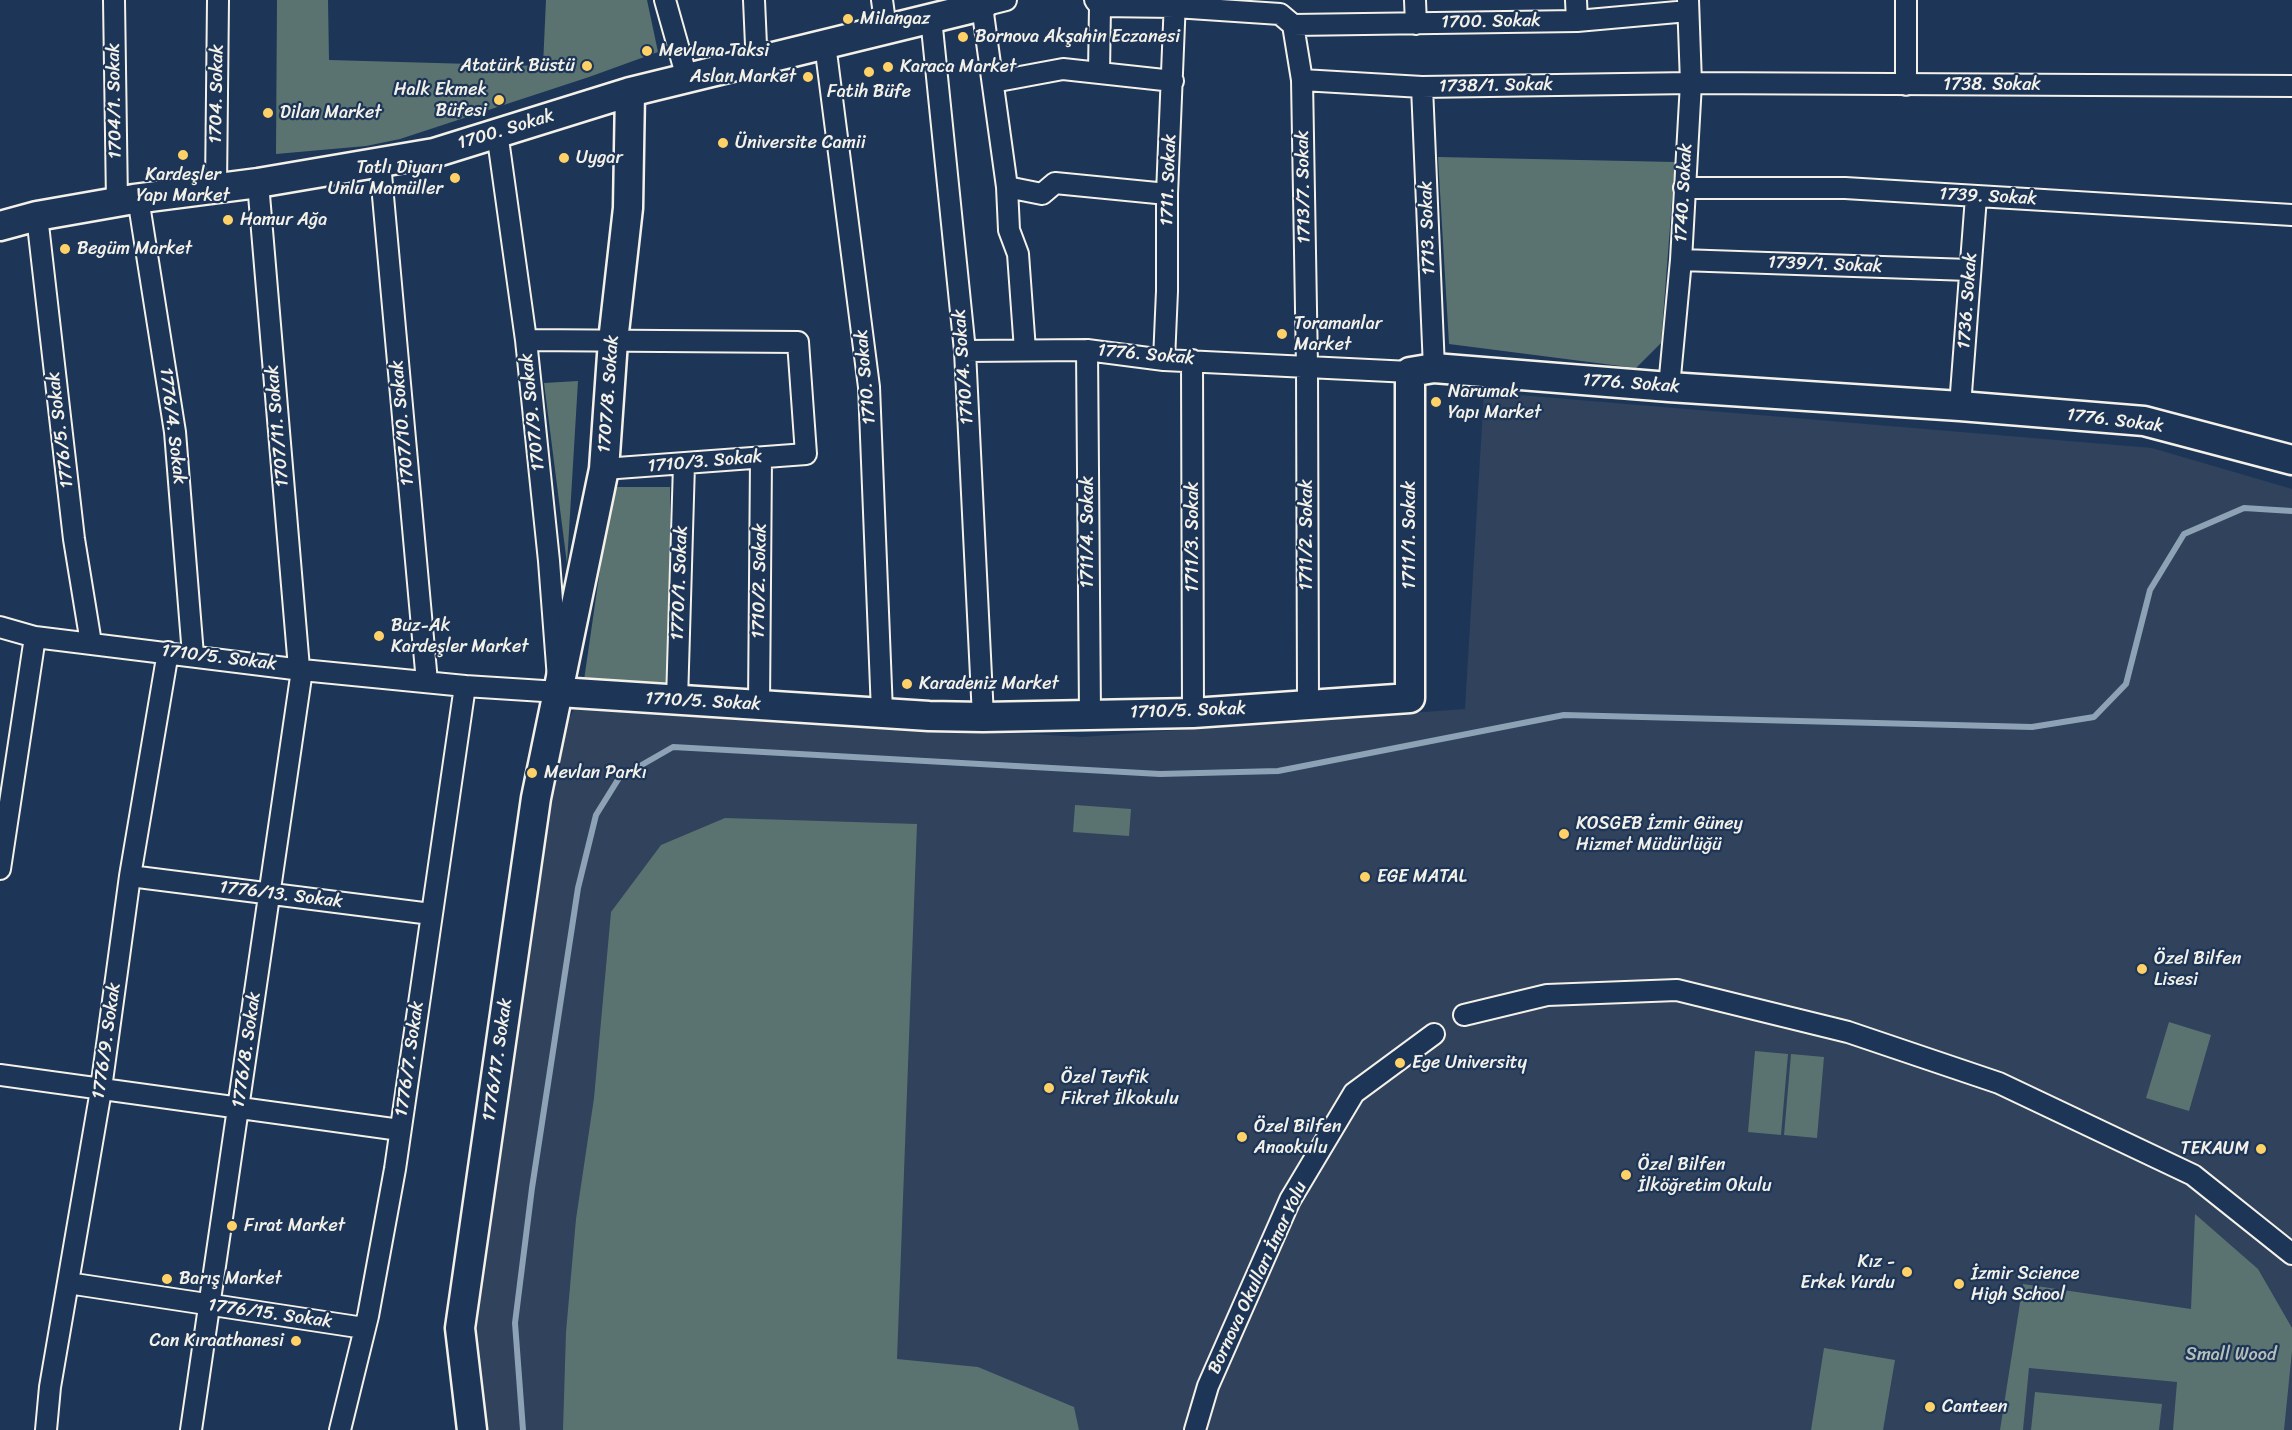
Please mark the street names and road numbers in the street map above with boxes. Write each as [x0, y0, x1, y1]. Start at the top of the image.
street label: 1700. Sokak [1441, 10, 1541, 34]
street label: 1704/1. Sokak [103, 43, 127, 159]
street label: 1704. Sokak [205, 44, 229, 144]
street label: 1738/1. Sokak [1439, 74, 1553, 98]
street label: 1738. Sokak [1943, 74, 2041, 96]
street label: 1700. Sokak [455, 105, 557, 155]
street label: 1713/7. Sokak [1292, 130, 1316, 244]
street label: 1711. Sokak [1157, 134, 1181, 226]
street label: 1740. Sokak [1671, 143, 1697, 243]
street label: 1713. Sokak [1416, 180, 1440, 276]
street label: 1739. Sokak [1939, 184, 2037, 210]
street label: 1739/1. Sokak [1768, 252, 1882, 278]
street label: 1736. Sokak [1954, 252, 1982, 350]
street label: 1710/4. Sokak [949, 308, 979, 426]
street label: 1710. Sokak [851, 328, 881, 426]
street label: 1707/8. Sokak [594, 334, 624, 454]
street label: 1776. Sokak [1097, 340, 1195, 370]
street label: 1707/9. Sokak [516, 352, 550, 472]
street label: 1707/10. Sokak [387, 359, 419, 487]
street label: 1707/11. Sokak [262, 364, 294, 488]
street label: 1776/4. Sokak [154, 366, 190, 486]
street label: 1776. Sokak [1582, 370, 1680, 398]
street label: 1776/5. Sokak [43, 371, 79, 489]
street label: 1776. Sokak [2065, 404, 2165, 438]
street label: 1710/3. Sokak [647, 446, 763, 478]
street label: 1711/4. Sokak [1077, 476, 1099, 588]
street label: 1711/2. Sokak [1296, 479, 1318, 591]
street label: 1711/1. Sokak [1399, 481, 1421, 589]
street label: 1711/3. Sokak [1182, 482, 1204, 592]
street label: 1710/2. Sokak [748, 523, 772, 639]
street label: 1770/1. Sokak [667, 525, 693, 641]
street label: 1710/5. Sokak [160, 640, 278, 676]
street label: 1710/5. Sokak [645, 688, 761, 716]
street label: 1710/5. Sokak [1130, 698, 1246, 724]
street label: 1776/13. Sokak [218, 877, 344, 913]
street label: 1776/9. Sokak [88, 981, 126, 1101]
street label: 1776/8. Sokak [228, 991, 266, 1109]
street label: 1776/17. Sokak [479, 997, 517, 1123]
street label: 1776/7. Sokak [391, 1000, 429, 1118]
street label: Bornova Okulları İmar Yolu [1204, 1178, 1312, 1378]
street label: 1776/15. Sokak [207, 1295, 333, 1333]

